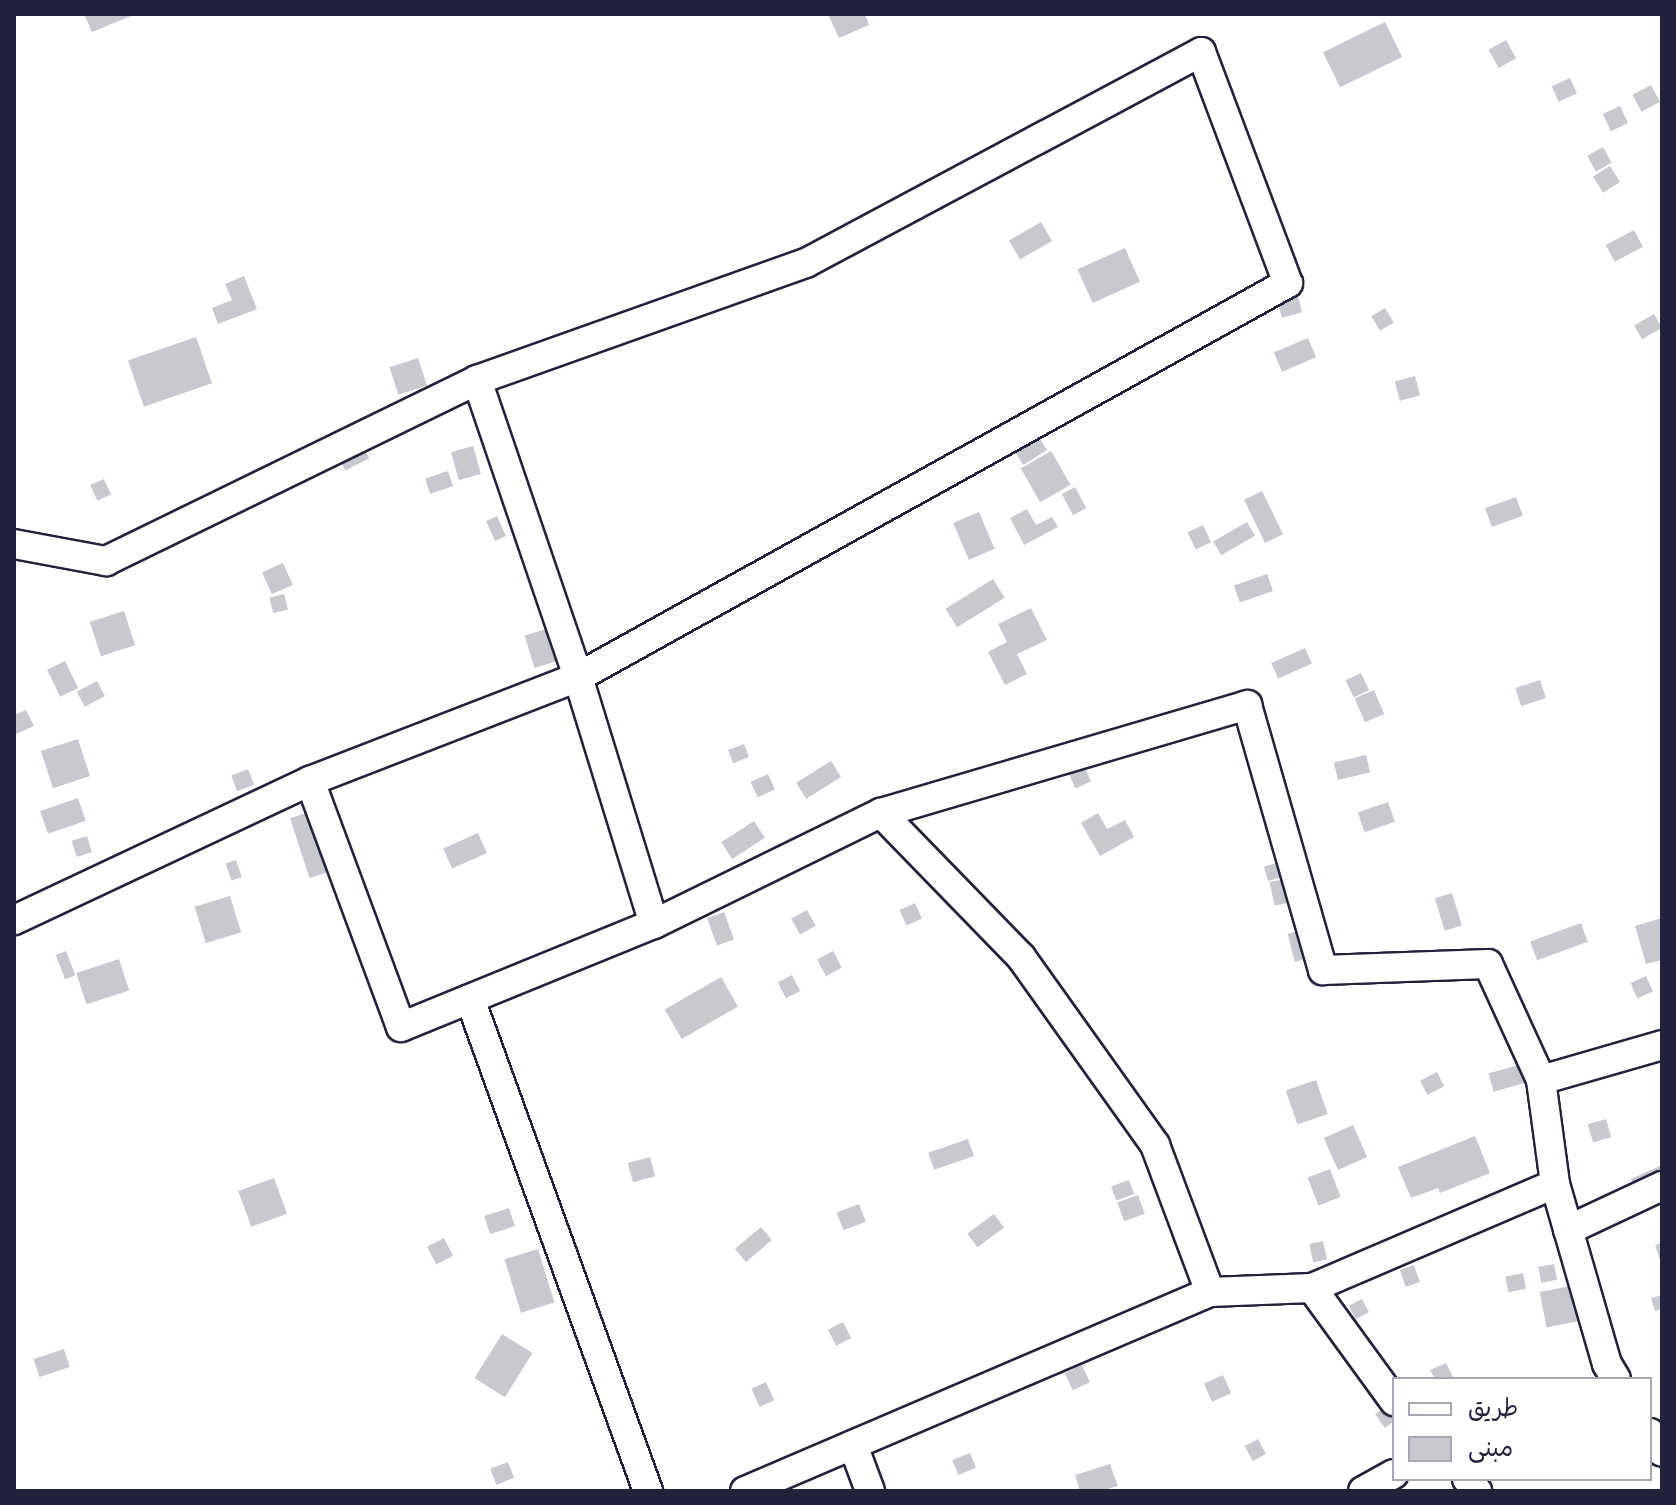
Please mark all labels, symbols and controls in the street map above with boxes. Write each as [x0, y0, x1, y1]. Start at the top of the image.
legend [1392, 1377, 1652, 1481]
text: طريق [1468, 1392, 1518, 1424]
text: مبنى [1468, 1432, 1513, 1464]

